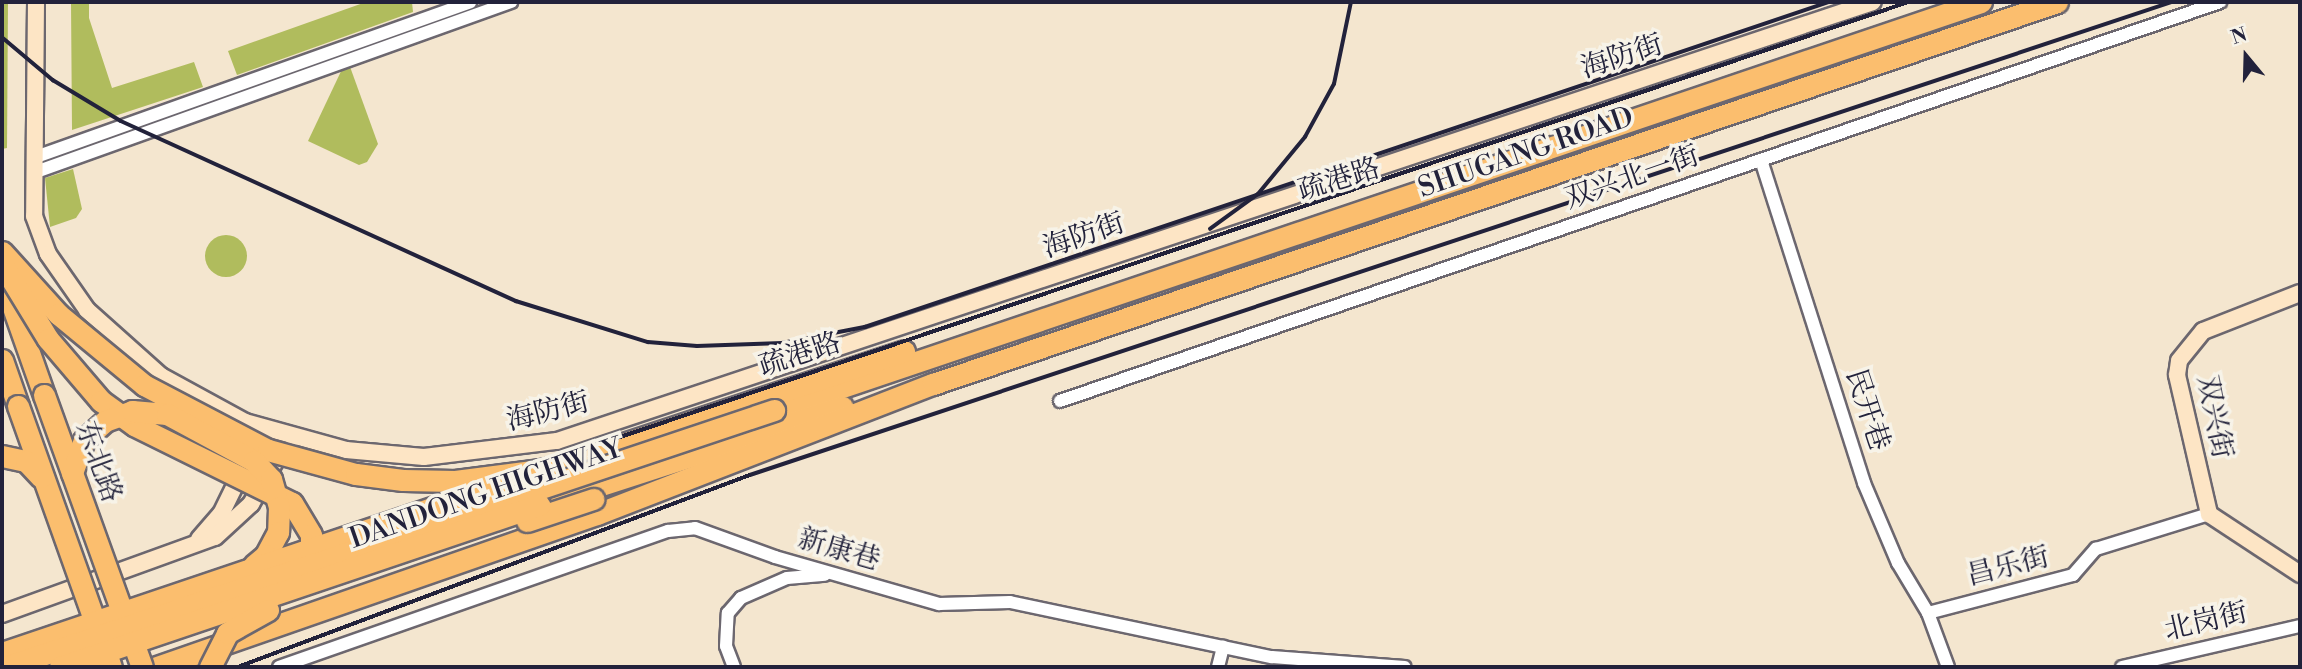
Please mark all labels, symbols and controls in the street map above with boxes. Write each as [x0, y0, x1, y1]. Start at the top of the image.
north arrow [2211, 21, 2281, 91]
text: N [2228, 22, 2250, 50]
street label: 海防街 [1577, 28, 1667, 86]
street label: SHUGANG ROAD [1414, 100, 1638, 206]
street label: 双兴北一街 [1560, 139, 1704, 217]
street label: 疏港路 [1294, 152, 1384, 208]
street label: 海防街 [1039, 206, 1129, 266]
street label: 疏港路 [755, 326, 845, 384]
street label: 民开巷 [1838, 365, 1896, 455]
street label: 双兴街 [2189, 373, 2239, 461]
street label: 海防街 [503, 386, 593, 438]
street label: 东北路 [68, 417, 128, 507]
street label: DANDONG HIGHWAY [345, 432, 627, 556]
street label: 新康巷 [794, 522, 884, 578]
street label: 昌乐街 [1963, 541, 2053, 593]
street label: 北岗街 [2161, 596, 2251, 648]

